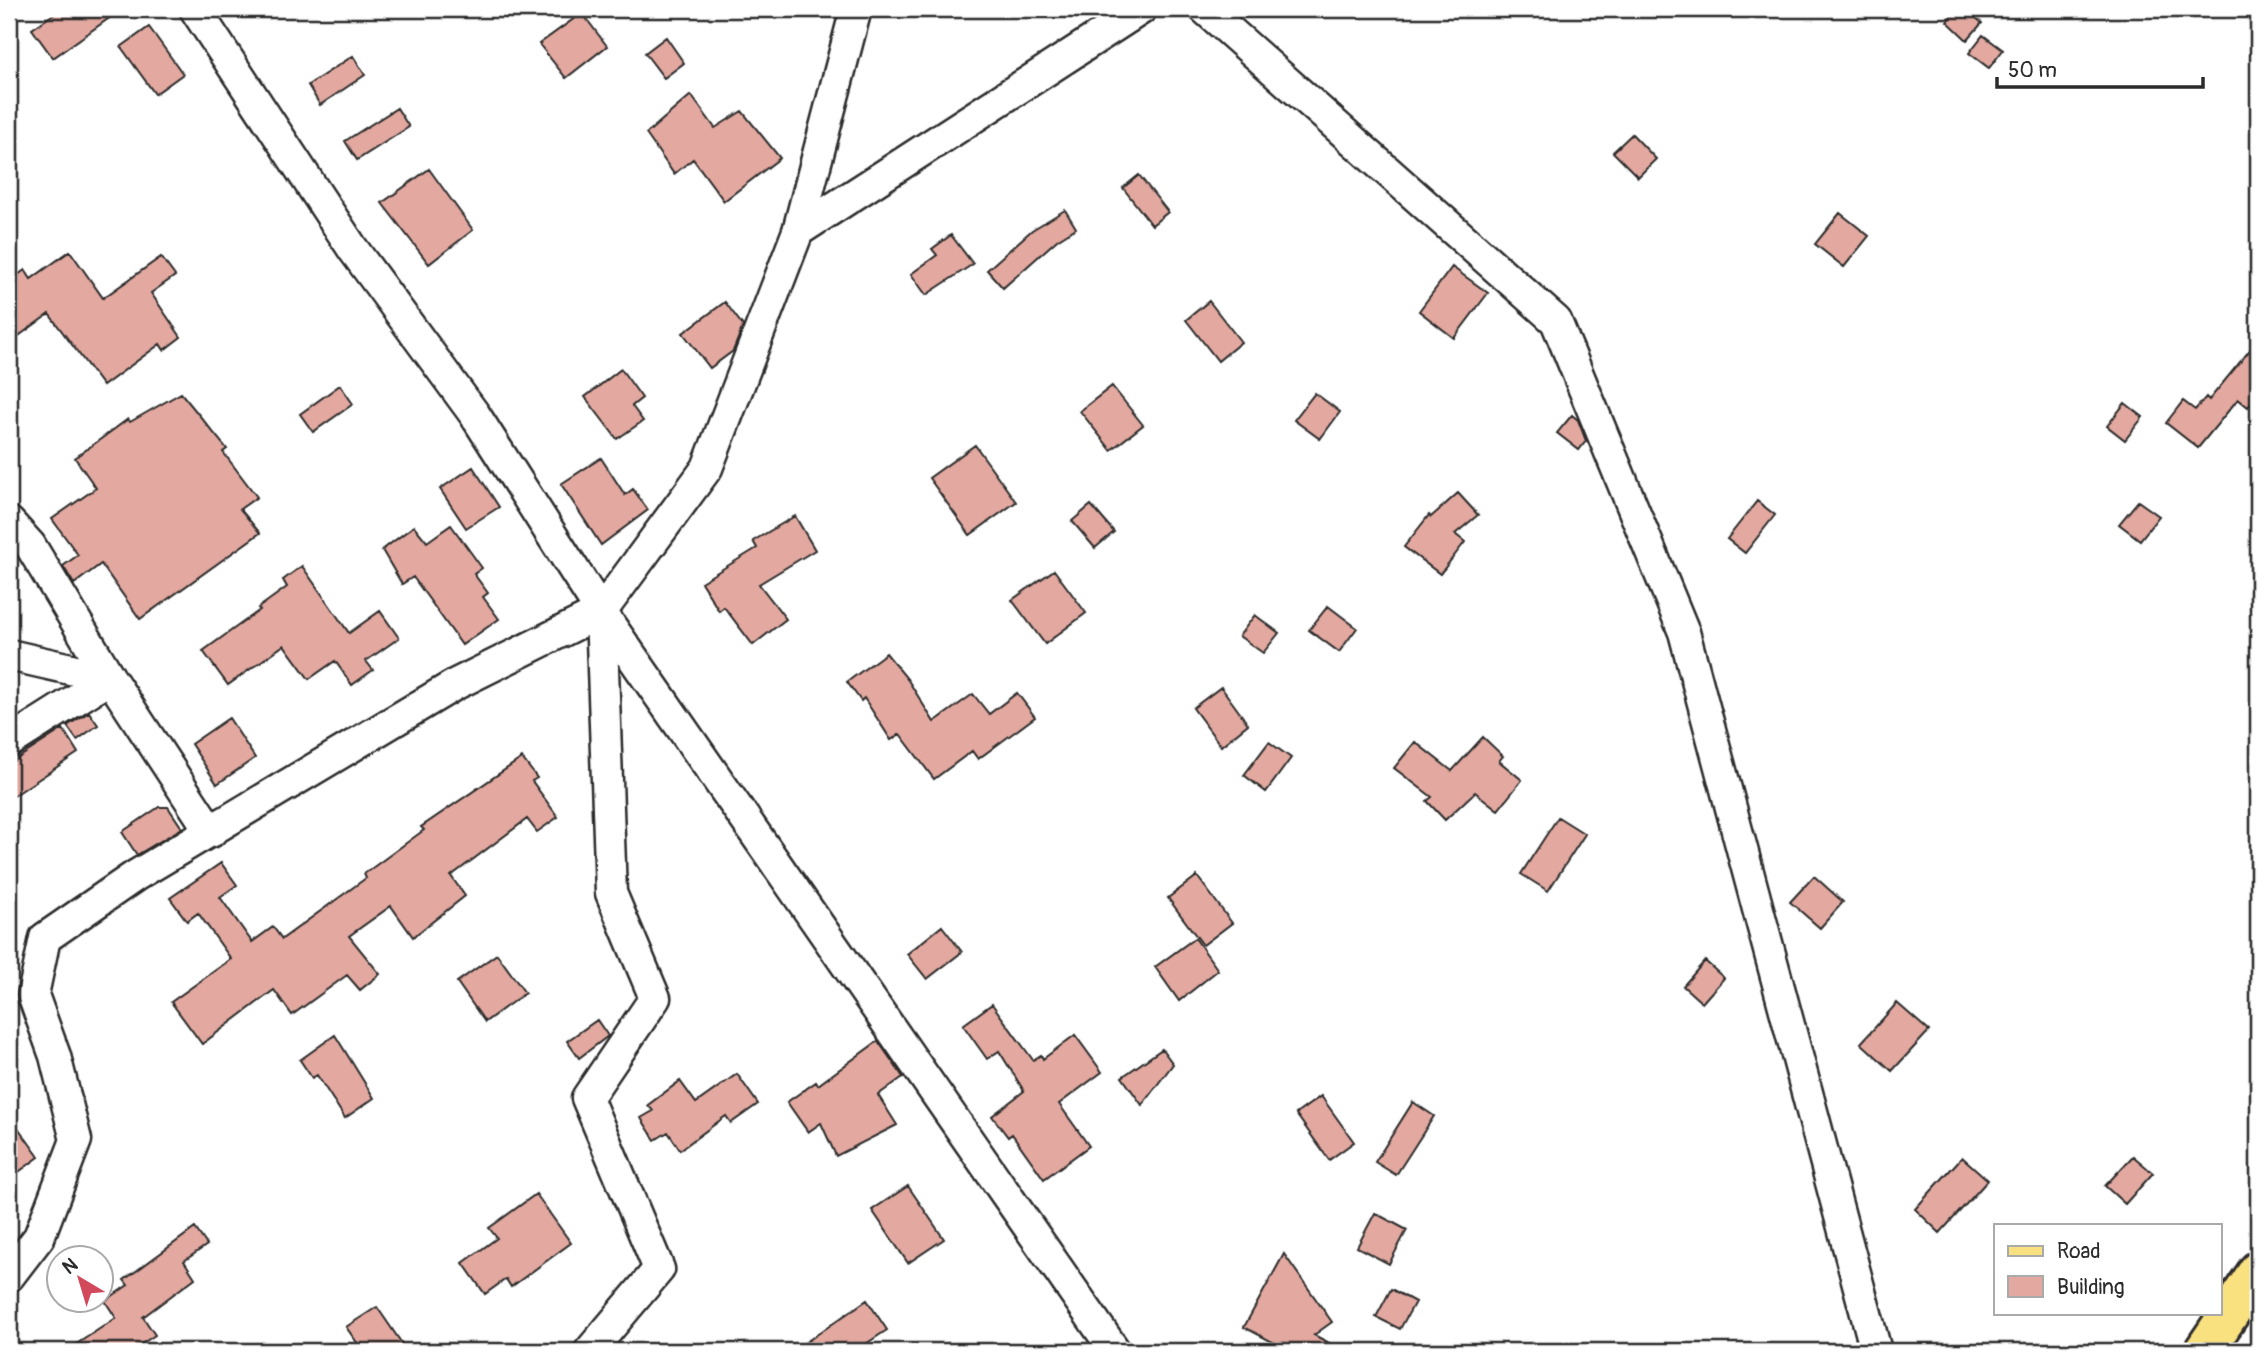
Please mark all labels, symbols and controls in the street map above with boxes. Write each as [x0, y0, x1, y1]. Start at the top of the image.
scale bar [1997, 46, 2204, 90]
text: 50 m [2008, 57, 2057, 84]
legend [1994, 1224, 2222, 1314]
text: Road [2057, 1238, 2101, 1265]
north arrow [46, 1244, 116, 1314]
text: N [58, 1253, 83, 1280]
text: Building [2057, 1274, 2124, 1301]

